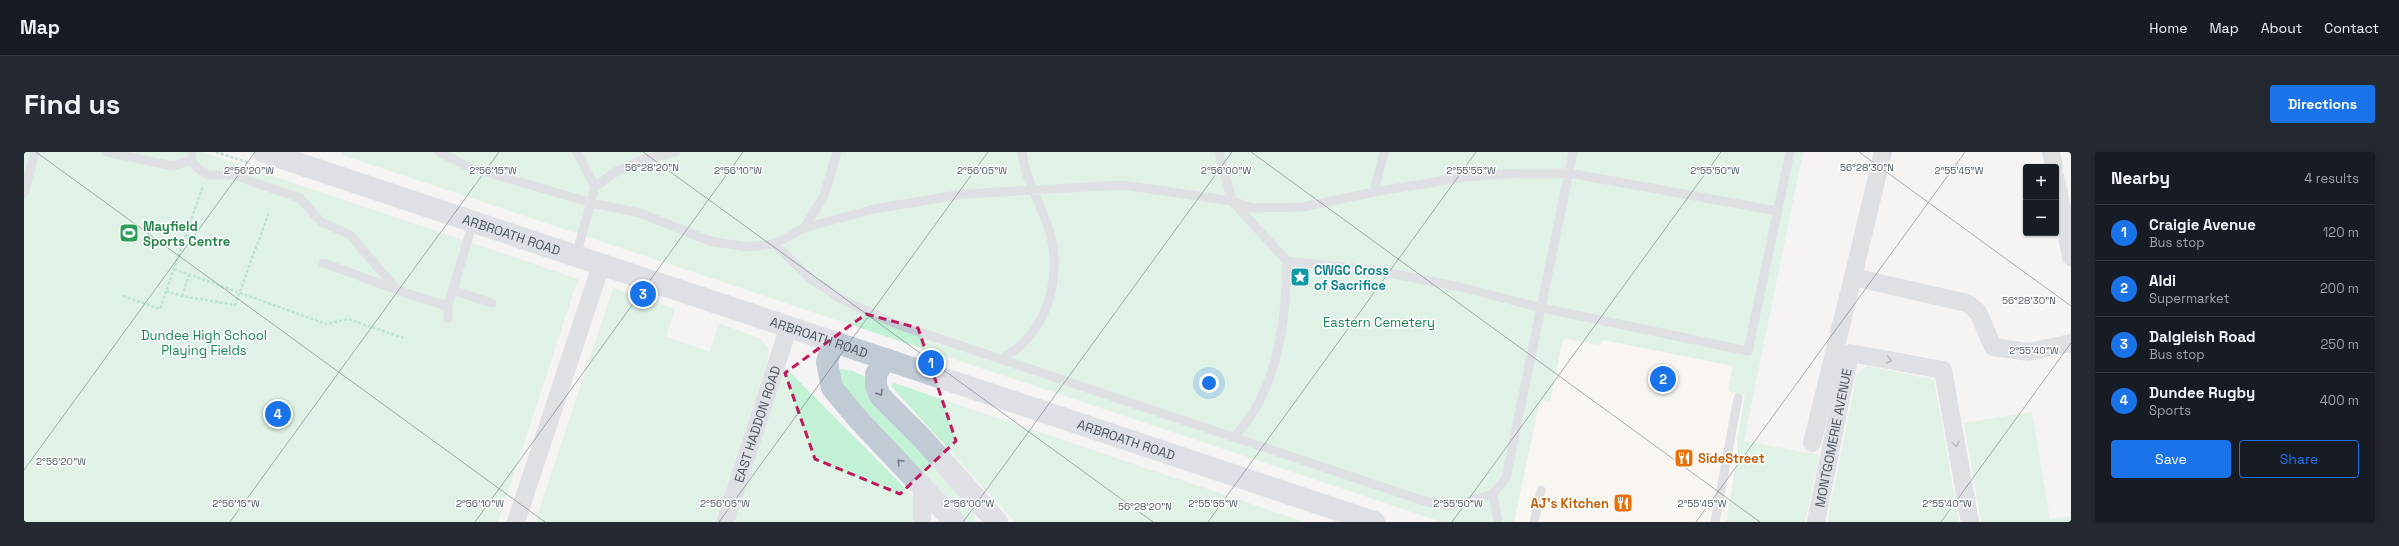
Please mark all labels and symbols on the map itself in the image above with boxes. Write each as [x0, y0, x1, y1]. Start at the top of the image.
text: 56°28'20"N [625, 161, 679, 174]
text: 56°28'30"N [1840, 161, 1894, 174]
text: 2°56'20"W [224, 164, 274, 177]
text: 2°56'15"W [469, 164, 517, 177]
text: 2°56'10"W [714, 164, 762, 177]
text: 2°56'05"W [957, 164, 1007, 177]
text: 2°56'00"W [1201, 164, 1251, 177]
text: 2°55'55"W [1446, 164, 1496, 177]
text: 2°55'50"W [1690, 164, 1740, 177]
text: 2°55'45"W [1934, 164, 1984, 177]
street label: ARBROATH ROAD [460, 210, 563, 259]
place label: Mayfield Sports Centre [143, 218, 230, 250]
sports icon: Mayfield Sports Centre [118, 222, 140, 244]
place label: CWGC Cross of Sacrifice [1314, 262, 1389, 294]
place icon: CWGC Cross of Sacrifice [1289, 266, 1311, 288]
pin: 3 [630, 279, 656, 309]
text: 56°28'30"N [2002, 294, 2056, 307]
street label: ARBROATH ROAD [768, 313, 870, 361]
park label: Eastern Cemetery [1323, 314, 1435, 331]
park label: Dundee High School Playing Fields [141, 327, 267, 359]
text: 2°55'40"W [2009, 344, 2059, 357]
pin: 1 [918, 348, 944, 378]
one-way arrow [1886, 355, 1892, 364]
street label: EAST HADDON ROAD [730, 364, 784, 485]
pin: 2 [1650, 364, 1676, 394]
street label: MONTGOMERIE AVENUE [1811, 367, 1855, 509]
your location [1199, 373, 1219, 393]
one-way arrow [876, 389, 883, 396]
pin: 4 [265, 399, 291, 429]
street label: ARBROATH ROAD [1075, 415, 1177, 464]
one-way arrow [1951, 441, 1960, 447]
restaurant icon: SideStreet [1673, 447, 1695, 469]
place label: SideStreet [1698, 450, 1765, 467]
text: 2°56'20"W [36, 455, 86, 468]
one-way arrow [897, 459, 905, 467]
restaurant icon: AJ’s Kitchen [1612, 492, 1634, 514]
place label: AJ’s Kitchen [1531, 495, 1609, 512]
text: 2°56'15"W [212, 497, 260, 510]
text: 2°56'10"W [456, 497, 504, 510]
text: 2°56'05"W [700, 497, 750, 510]
text: 2°56'00"W [944, 497, 994, 510]
text: 2°55'55"W [1188, 497, 1238, 510]
text: 2°55'50"W [1433, 497, 1483, 510]
text: 2°55'45"W [1677, 497, 1727, 510]
text: 2°55'40"W [1922, 497, 1972, 510]
text: 56°28'20"N [1118, 500, 1172, 513]

